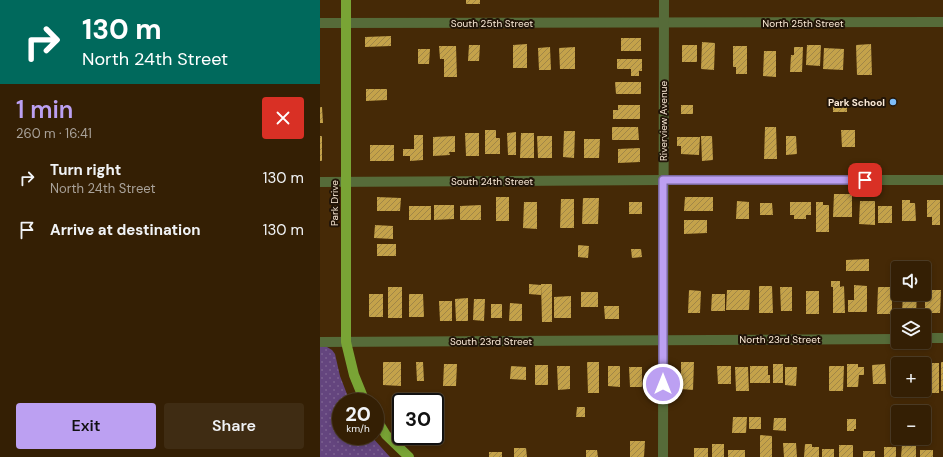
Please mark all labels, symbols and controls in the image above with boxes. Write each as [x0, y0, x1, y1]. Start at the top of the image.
text: 130 m [82, 11, 162, 48]
icon: right [16, 16, 68, 68]
street label: South 25th Street [451, 17, 533, 30]
street label: North 25th Street [762, 17, 844, 30]
text: North 24th Street [82, 47, 228, 71]
street label: Riverview Avenue [657, 81, 670, 161]
text: 1 min [16, 94, 73, 125]
place label: Park School [828, 96, 885, 109]
button: close [262, 97, 304, 139]
marker: Park School [888, 97, 898, 107]
text: 260 m · 16:41 [16, 125, 92, 142]
text: Turn right [50, 160, 121, 180]
pin [848, 163, 882, 197]
icon: right [16, 167, 38, 189]
text: 130 m [263, 168, 304, 188]
icon: arrive [854, 169, 876, 191]
street label: South 24th Street [451, 175, 533, 188]
text: North 24th Street [50, 180, 156, 197]
street label: Park Drive [328, 180, 341, 226]
icon: arrive [16, 219, 38, 241]
text: Arrive at destination [50, 220, 201, 240]
text: 130 m [263, 220, 304, 240]
map controls [891, 261, 931, 445]
button: sound [891, 261, 931, 301]
button: layers [891, 309, 931, 349]
street label: North 23rd Street [739, 333, 821, 346]
street label: South 23rd Street [450, 335, 532, 348]
button: + [891, 357, 931, 397]
position arrow [642, 363, 684, 405]
speed limit sign: 30 [392, 393, 444, 445]
text: 20 [345, 401, 371, 427]
button: Exit [16, 403, 156, 449]
button: Share [164, 403, 304, 449]
button: − [891, 405, 931, 445]
text: km/h [346, 422, 370, 435]

